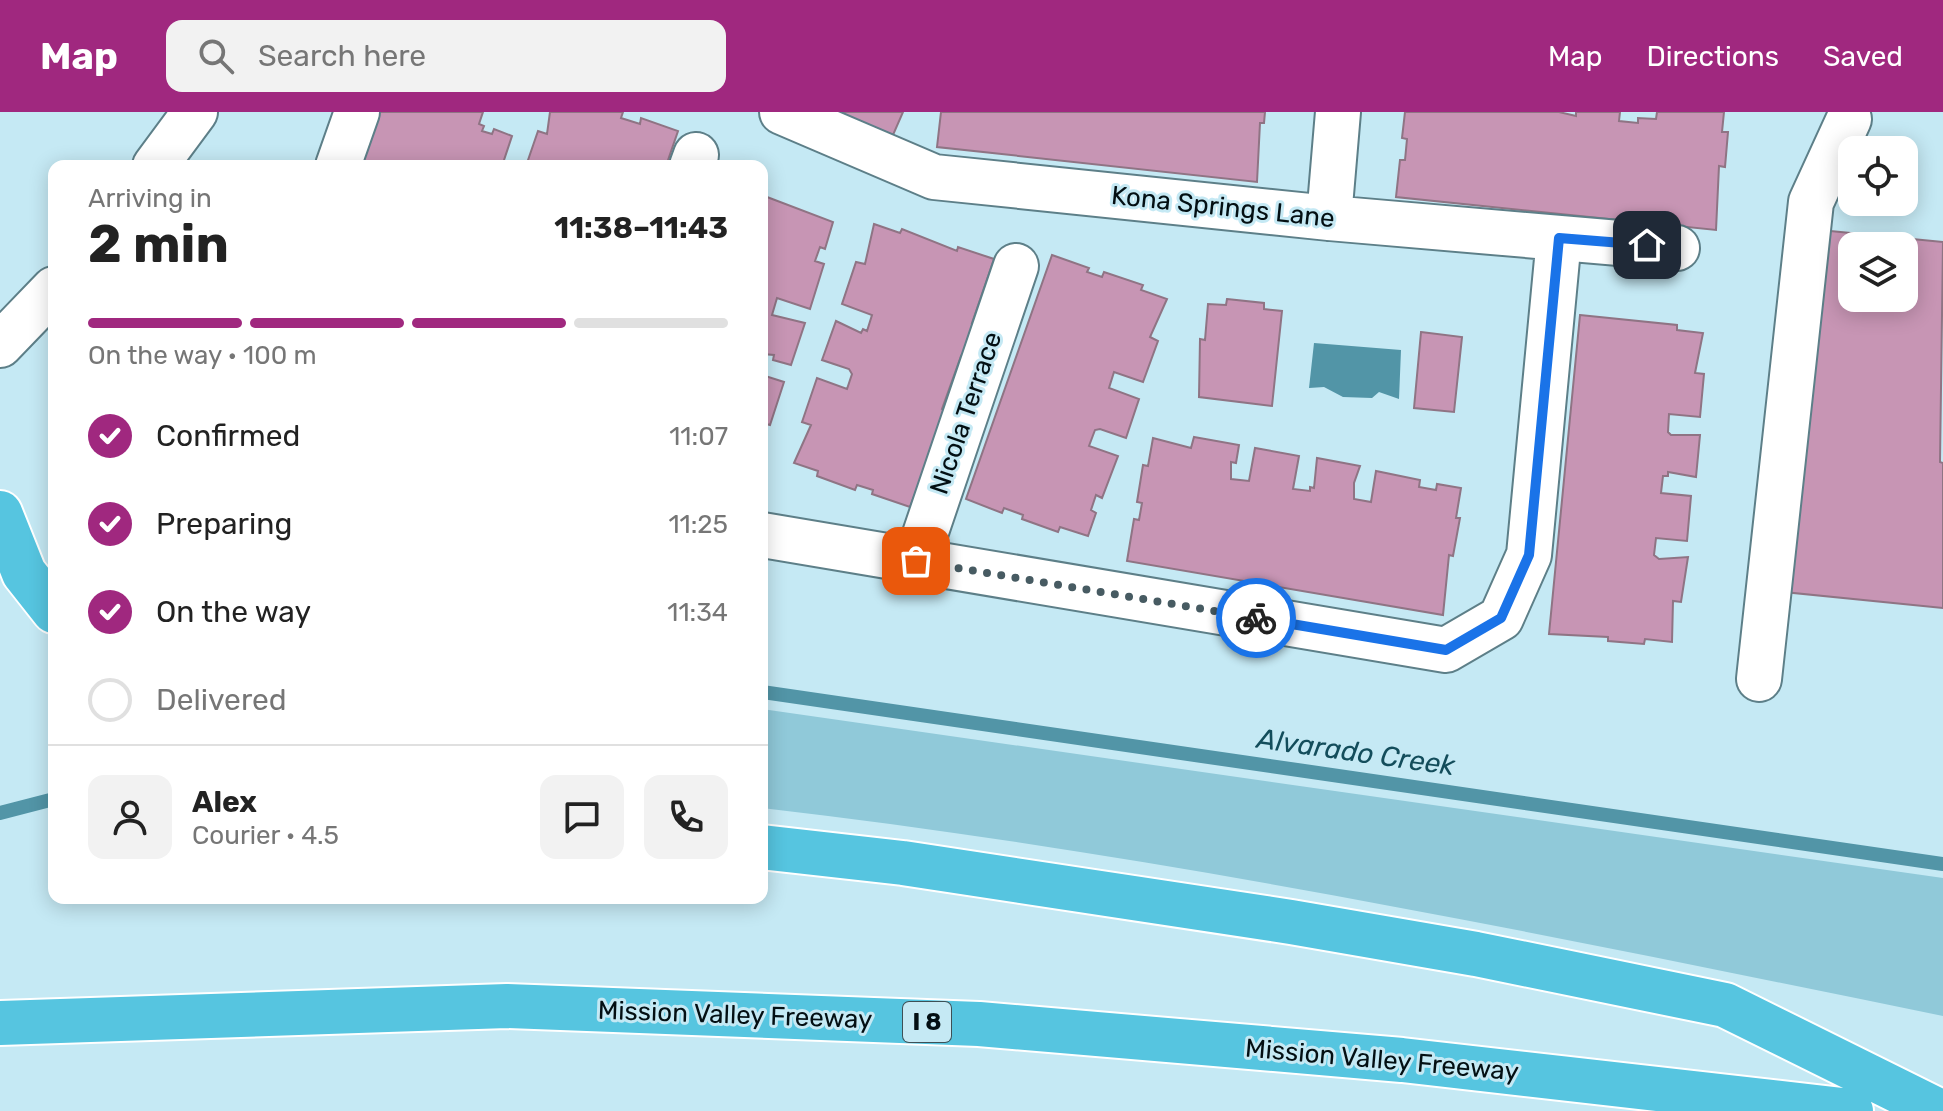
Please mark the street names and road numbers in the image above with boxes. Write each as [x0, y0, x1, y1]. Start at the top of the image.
street label: Kona Springs Lane [1110, 180, 1336, 234]
street label: Nicola Terrace [924, 328, 1008, 498]
street label: Mission Valley Freeway [597, 995, 873, 1035]
road number: I 8 [903, 1002, 951, 1042]
street label: Mission Valley Freeway [1244, 1033, 1520, 1087]

